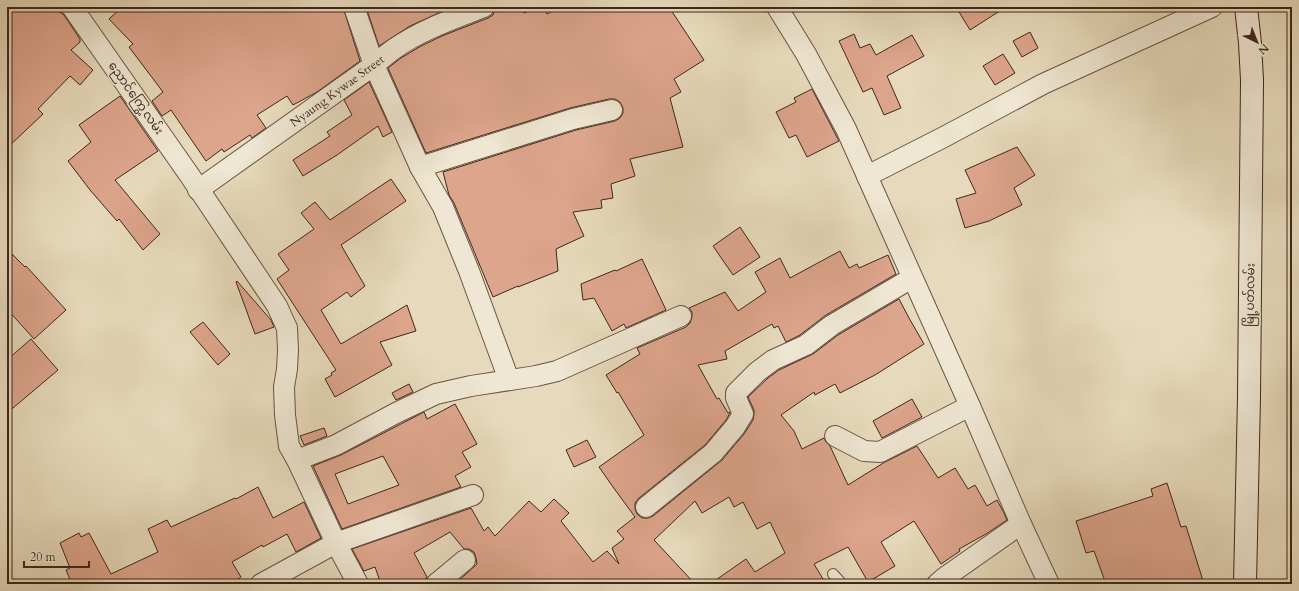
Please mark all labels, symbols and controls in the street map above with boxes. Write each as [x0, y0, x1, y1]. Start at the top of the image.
north arrow [1237, 22, 1277, 62]
text: N [1255, 40, 1272, 58]
street label: Nyaung Kywae Street [287, 51, 387, 131]
street label: ညောင်ကြွေ့လမ်း [103, 58, 168, 139]
street label: မြို့ပတ်လမ်း [1240, 263, 1261, 327]
scale bar [24, 543, 89, 569]
text: 20 m [30, 549, 57, 565]

